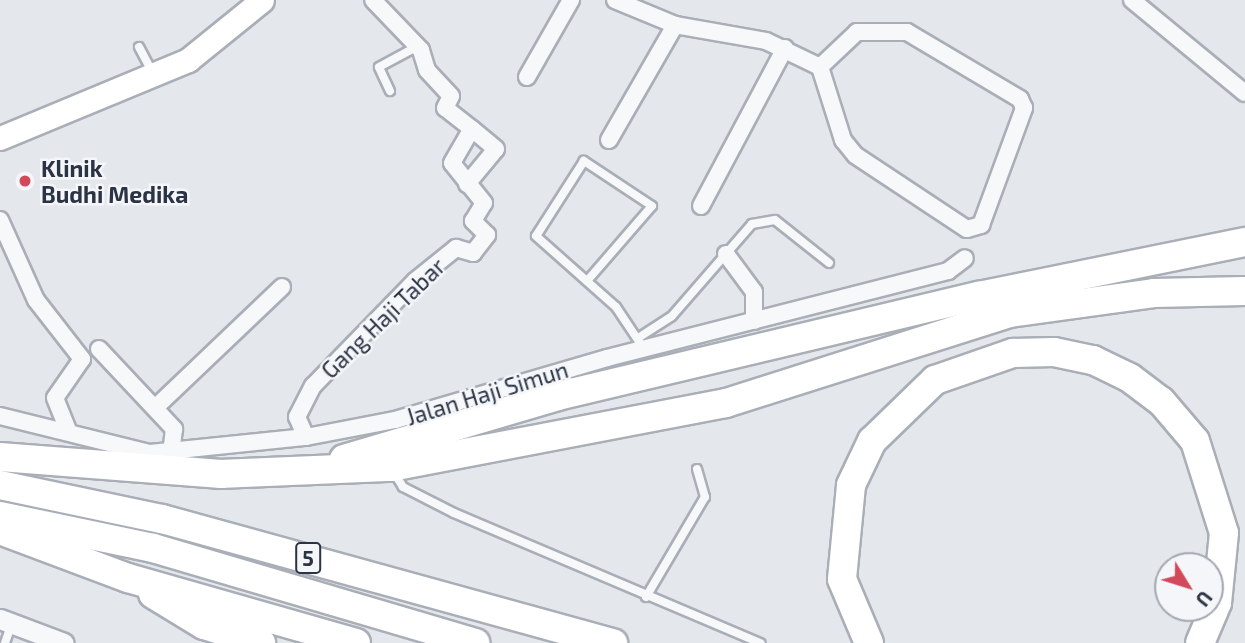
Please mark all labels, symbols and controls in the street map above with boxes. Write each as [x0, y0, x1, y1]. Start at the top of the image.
place label: Klinik Budhi Medika [41, 154, 188, 208]
marker: Klinik Budhi Medika [15, 171, 35, 191]
street label: Gang Haji Tabar [315, 252, 451, 384]
street label: Jalan Haji Simun [403, 355, 571, 431]
road number: 5 [294, 540, 322, 576]
north arrow [1154, 552, 1224, 622]
text: U [1191, 587, 1217, 611]

